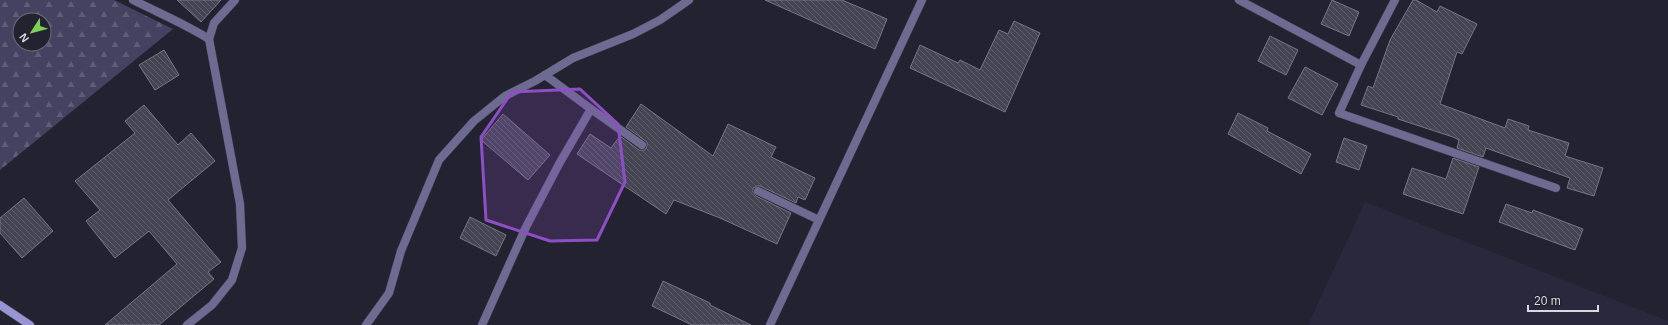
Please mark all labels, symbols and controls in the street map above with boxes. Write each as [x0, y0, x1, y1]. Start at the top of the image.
north arrow [12, 12, 52, 52]
text: N [17, 31, 31, 45]
scale bar [1528, 287, 1598, 313]
text: 20 m [1534, 294, 1561, 308]

